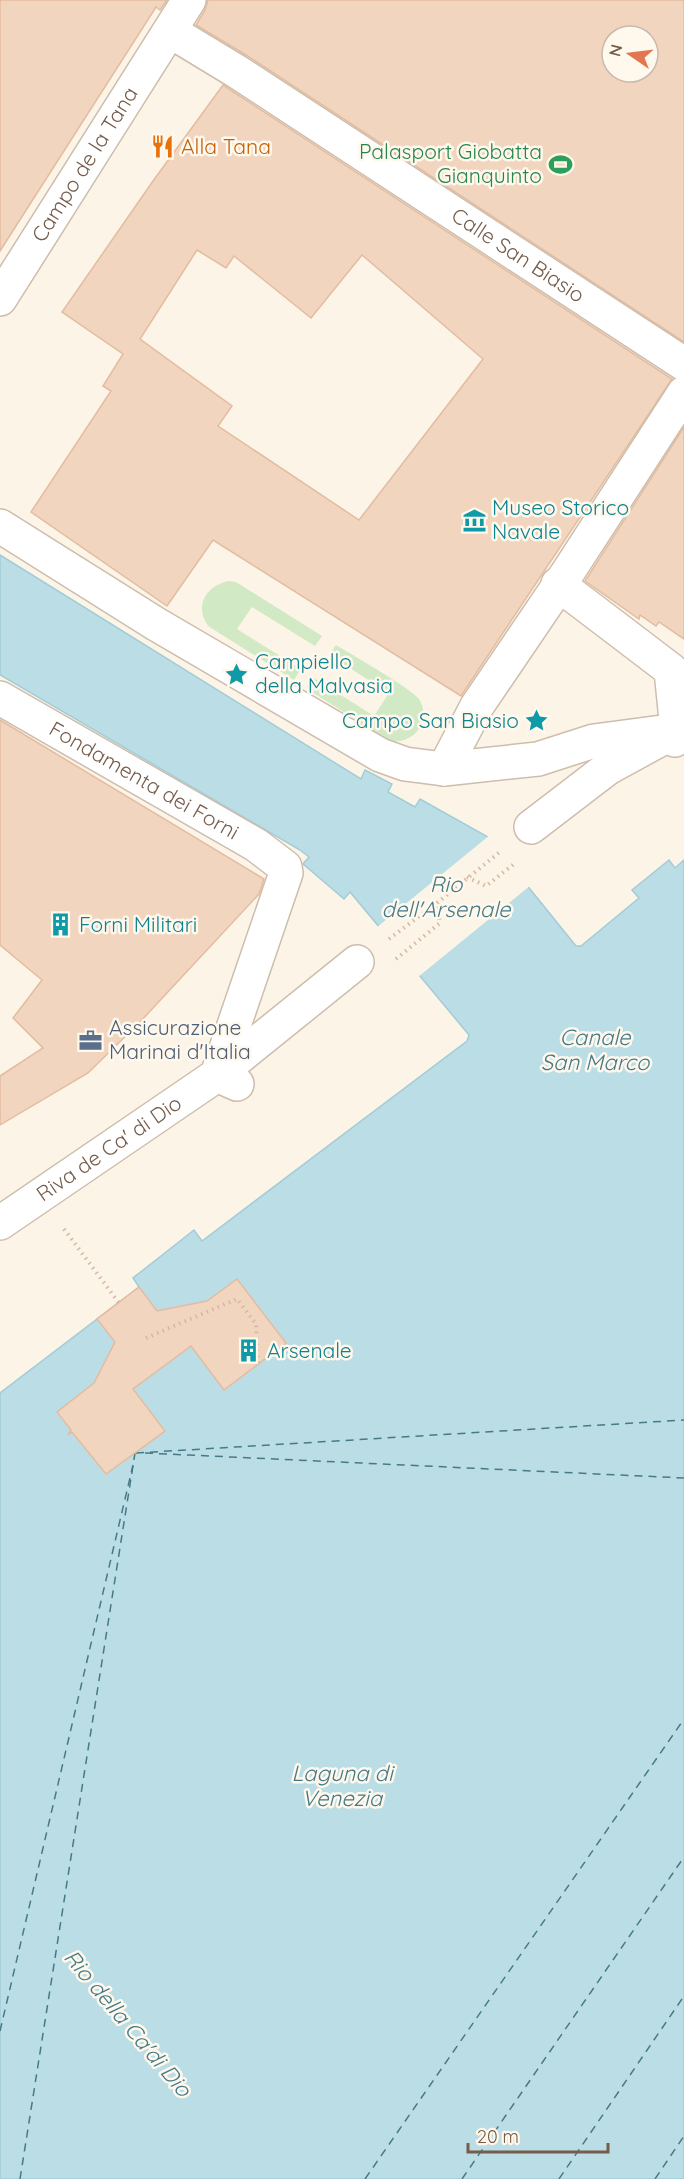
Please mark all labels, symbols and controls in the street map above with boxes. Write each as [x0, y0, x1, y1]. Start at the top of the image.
north arrow [600, 24, 660, 84]
text: N [604, 42, 627, 58]
street label: Campo de la Tana [25, 82, 143, 247]
place label: Alla Tana [181, 133, 271, 159]
restaurant icon: Alla Tana [150, 134, 176, 160]
place label: Palasport Giobatta Gianquinto [359, 138, 542, 188]
sports icon: Palasport Giobatta Gianquinto [547, 151, 573, 177]
street label: Calle San Biasio [447, 202, 590, 308]
place label: Museo Storico Navale [492, 494, 629, 544]
museum icon: Museo Storico Navale [461, 507, 487, 533]
place label: Campiello della Malvasia [255, 648, 393, 698]
place icon: Campiello della Malvasia [224, 661, 250, 687]
place label: Campo San Biasio [342, 707, 519, 733]
place icon: Campo San Biasio [524, 708, 550, 734]
street label: Fondamenta dei Forni [45, 715, 244, 844]
water label: Rio dell'Arsenale [382, 870, 512, 923]
place label: Forni Militari [79, 911, 197, 937]
building icon: Forni Militari [48, 912, 74, 938]
place label: Assicurazione Marinai d'Italia [109, 1014, 251, 1064]
water label: Canale San Marco [541, 1023, 651, 1076]
office icon: Assicurazione Marinai d'Italia [78, 1027, 104, 1053]
street label: Riva de Ca' di Dio [31, 1089, 186, 1206]
place label: Arsenale [267, 1337, 352, 1363]
building icon: Arsenale [236, 1338, 262, 1364]
water label: Laguna di Venezia [291, 1759, 395, 1812]
water label: Rio della Ca'di Dio [58, 1944, 199, 2104]
scale bar [468, 2116, 608, 2154]
text: 20 m [477, 2125, 519, 2148]

